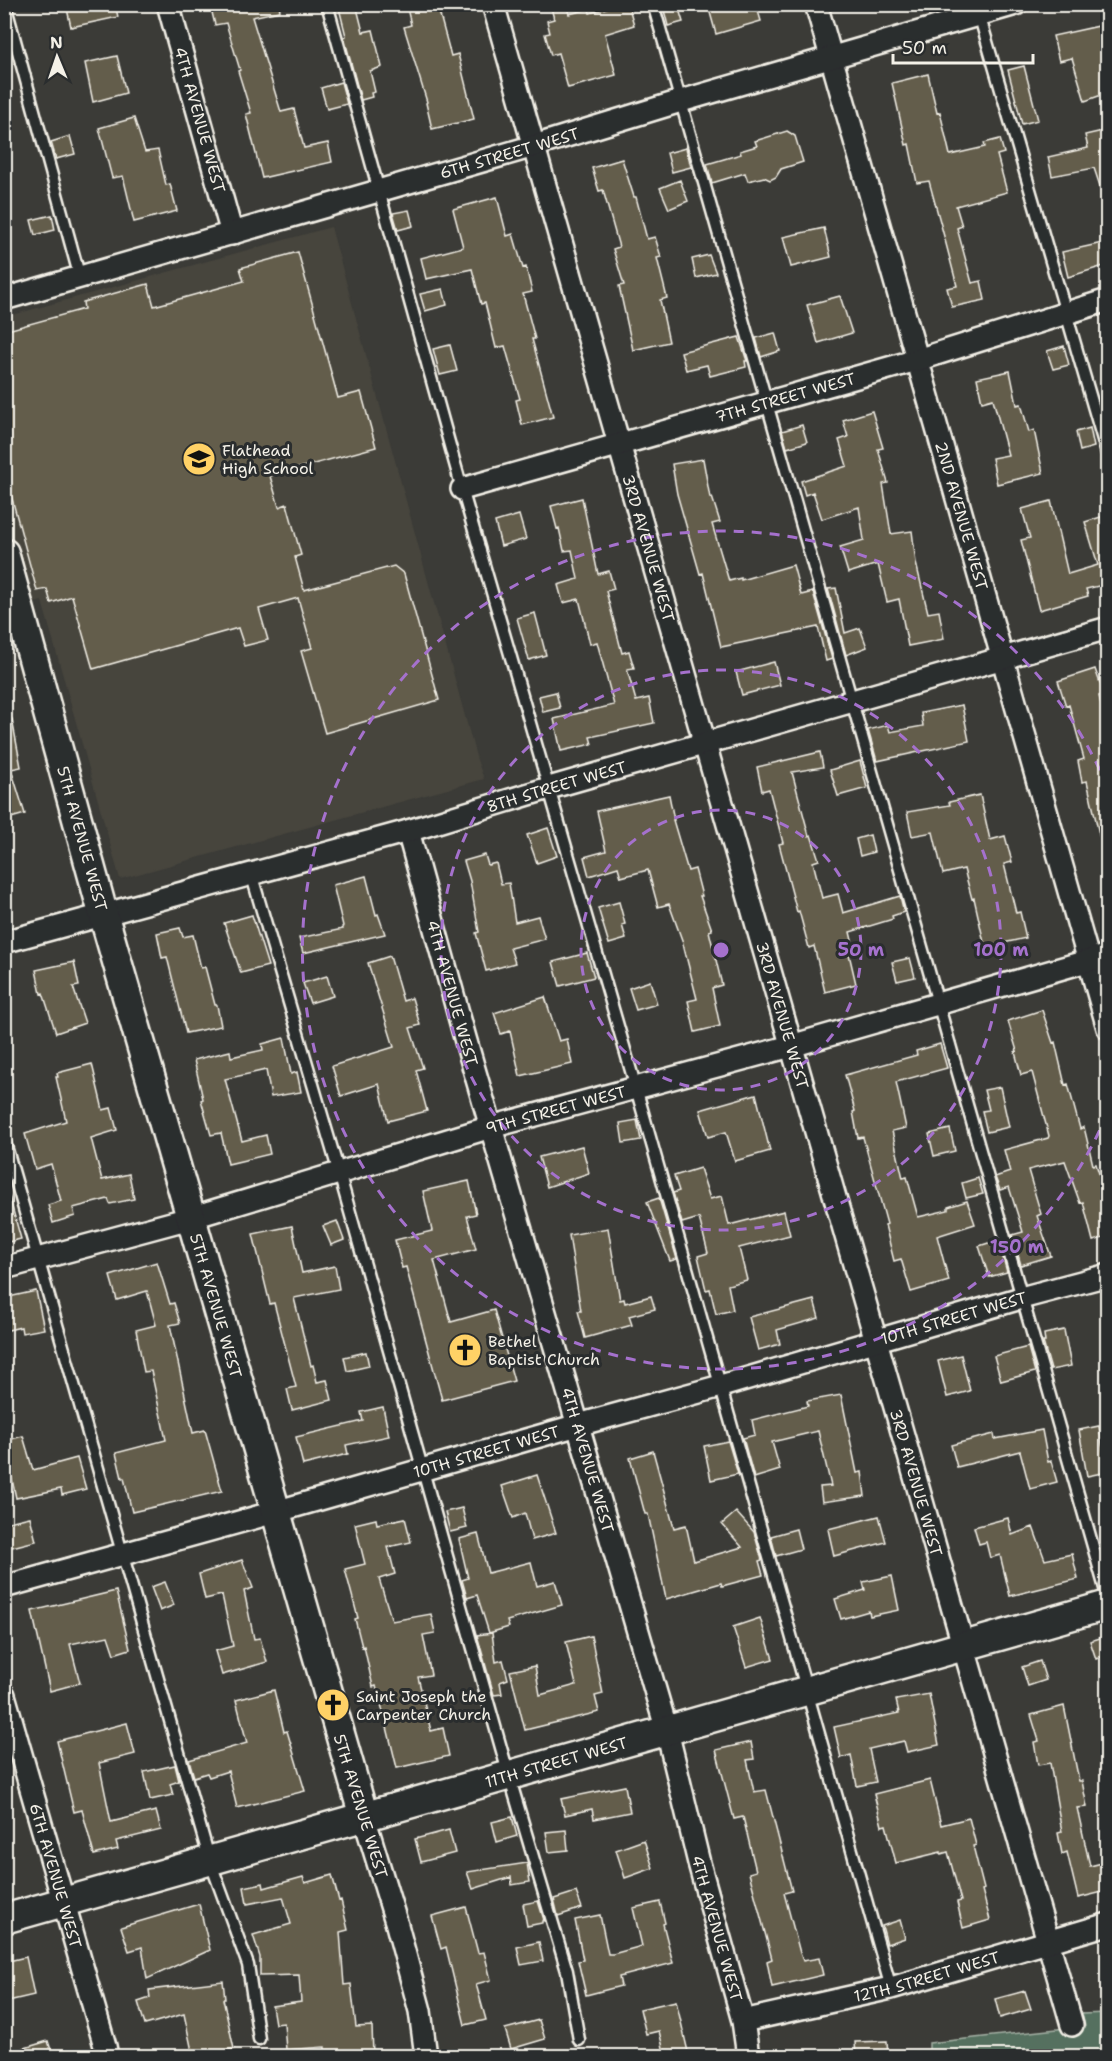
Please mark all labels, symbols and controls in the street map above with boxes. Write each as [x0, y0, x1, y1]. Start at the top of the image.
north arrow [27, 27, 87, 87]
scale bar [893, 27, 1032, 65]
text: N [50, 32, 63, 53]
text: 50 m [902, 36, 947, 60]
street label: 4TH AVENUE WEST [169, 44, 230, 195]
street label: 6TH STREET WEST [437, 123, 582, 184]
street label: 7TH STREET WEST [713, 368, 858, 428]
street label: 2ND AVENUE WEST [930, 439, 993, 592]
place label: Flathead High School [222, 440, 314, 479]
school or university icon: Flathead High School [181, 441, 217, 477]
street label: 3RD AVENUE WEST [617, 472, 679, 624]
street label: 8TH STREET WEST [484, 756, 629, 817]
street label: 5TH AVENUE WEST [52, 764, 112, 913]
street label: 4TH AVENUE WEST [422, 918, 483, 1069]
text: 50 m [838, 938, 885, 962]
text: 100 m [973, 938, 1029, 962]
street label: 3RD AVENUE WEST [751, 939, 813, 1092]
centre of rings [711, 940, 731, 960]
street label: 9TH STREET WEST [483, 1081, 629, 1139]
street label: 5TH AVENUE WEST [185, 1231, 247, 1381]
text: 150 m [990, 1235, 1045, 1259]
street label: 10TH STREET WEST [878, 1287, 1029, 1350]
place label: Bethel Baptist Church [488, 1331, 600, 1370]
church icon: Bethel Baptist Church [447, 1332, 483, 1368]
street label: 4TH AVENUE WEST [556, 1385, 619, 1535]
street label: 3RD AVENUE WEST [885, 1407, 947, 1559]
street label: 10TH STREET WEST [411, 1421, 562, 1483]
place label: Saint Joseph the Carpenter Church [356, 1686, 491, 1725]
church icon: Saint Joseph the Carpenter Church [315, 1687, 351, 1723]
street label: 5TH AVENUE WEST [329, 1732, 392, 1881]
street label: 11TH STREET WEST [483, 1732, 630, 1793]
street label: 6TH AVENUE WEST [25, 1801, 86, 1951]
street label: 4TH AVENUE WEST [687, 1853, 747, 2004]
street label: 12TH STREET WEST [852, 1947, 1002, 2007]

